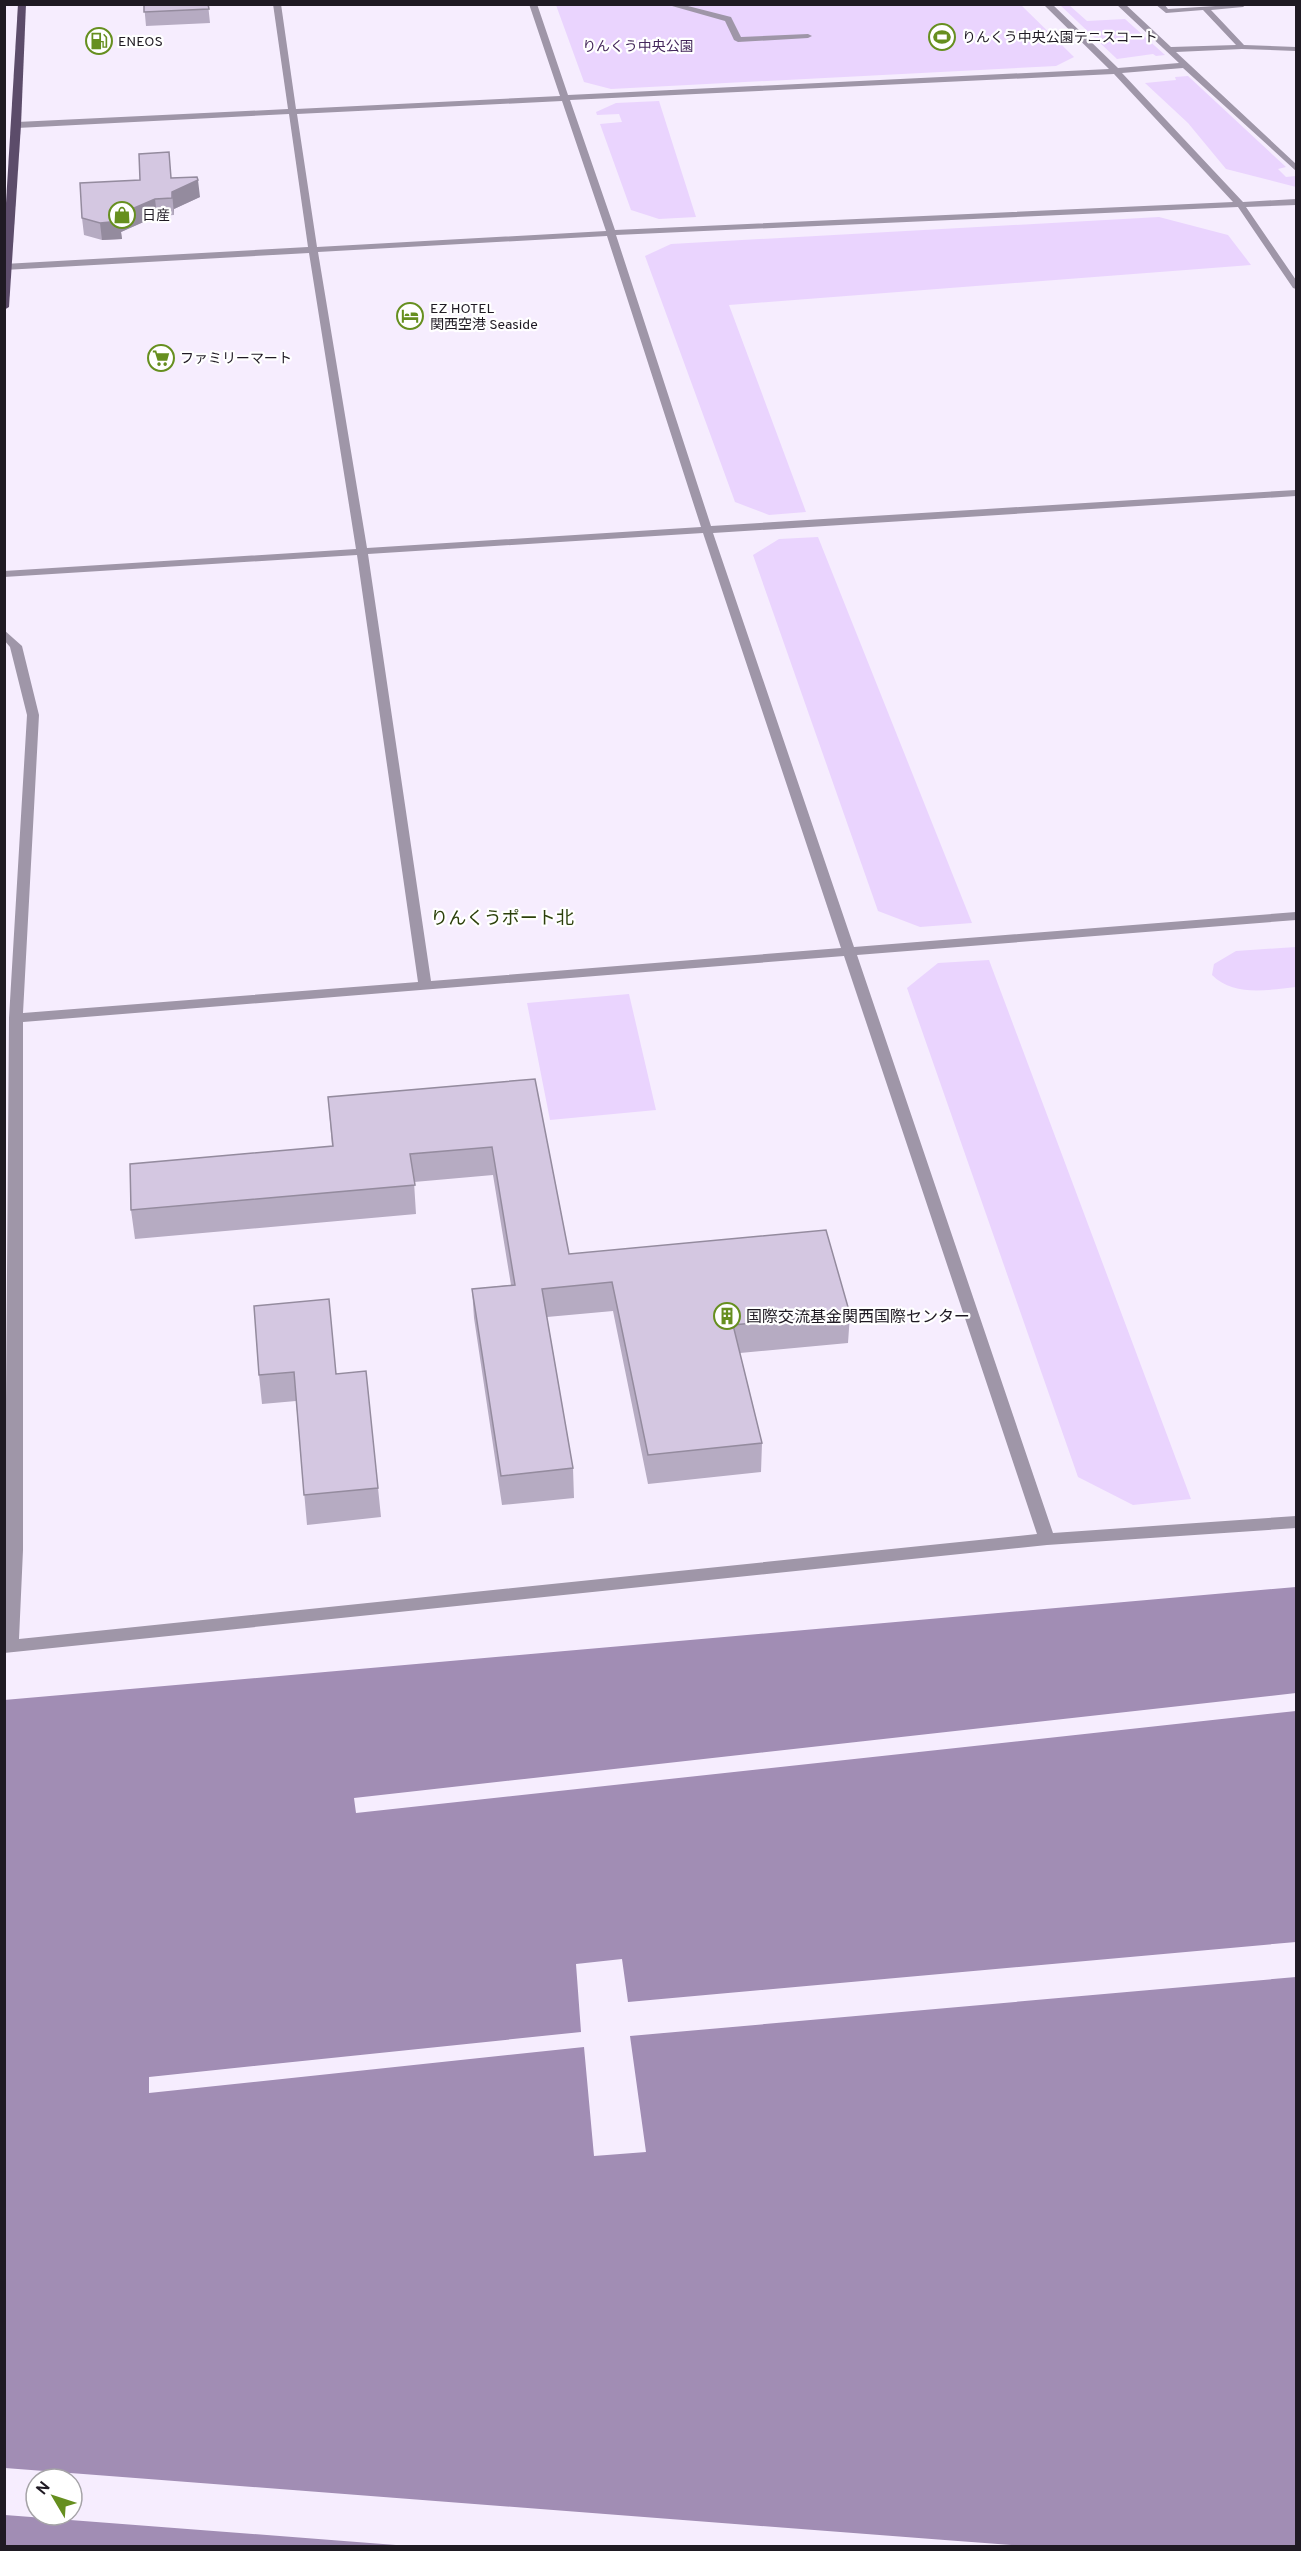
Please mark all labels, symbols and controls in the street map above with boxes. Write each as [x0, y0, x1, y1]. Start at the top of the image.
sports icon: りんくう中央公園テニスコート [927, 22, 957, 52]
fuel station icon: ENEOS [84, 26, 114, 56]
place label: りんくう中央公園テニスコート [962, 30, 1158, 47]
place label: ENEOS [118, 34, 163, 51]
park label: りんくう中央公園 [582, 39, 694, 56]
shop icon: 日産 [107, 200, 137, 230]
place label: 日産 [142, 208, 170, 225]
hotel icon: EZ HOTEL 関西空港 Seaside [395, 301, 425, 331]
place label: EZ HOTEL 関西空港 Seaside [430, 301, 538, 334]
supermarket icon: ファミリーマート [146, 343, 176, 373]
place label: ファミリーマート [180, 351, 292, 368]
district label: りんくうポート北 [430, 908, 574, 931]
building icon: 国際交流基金関西国際センター [712, 1301, 742, 1331]
place label: 国際交流基金関西国際センター [746, 1308, 970, 1328]
north arrow [24, 2467, 84, 2527]
text: N [33, 2478, 55, 2500]

